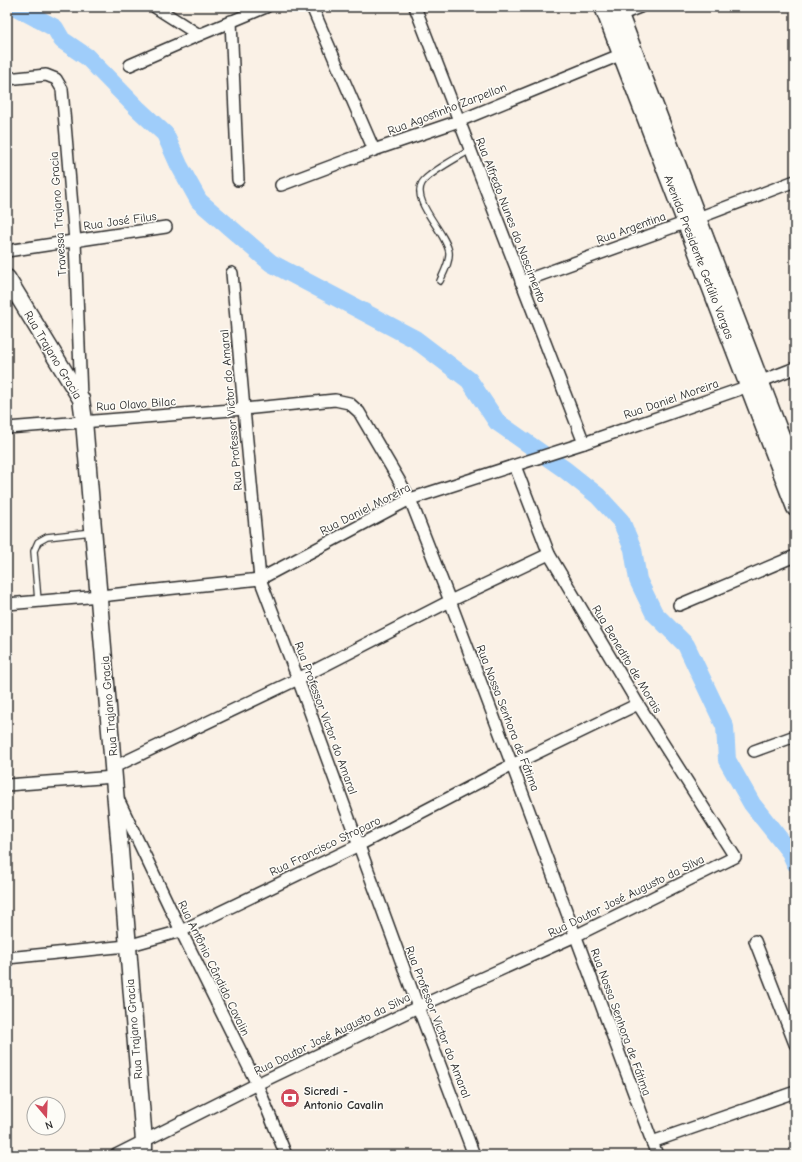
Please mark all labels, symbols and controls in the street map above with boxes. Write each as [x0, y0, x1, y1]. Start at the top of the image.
street label: Rua Agostinho Zarpellon [386, 80, 508, 138]
street label: Rua Alfredo Nunes do Nascimento [473, 135, 549, 305]
street label: Travessa Trajano Gracia [47, 151, 69, 277]
street label: Avenida Presidente Getúlio Vargas [661, 173, 737, 341]
street label: Rua José Filus [83, 209, 157, 233]
street label: Rua Argentina [594, 209, 668, 247]
street label: Rua Trajano Gracia [21, 308, 85, 402]
street label: Rua Professor Victor do Amaral [217, 329, 245, 491]
street label: Rua Daniel Moreira [622, 376, 720, 422]
street label: Rua Olavo Bilac [96, 394, 177, 414]
street label: Rua Daniel Moreira [317, 480, 413, 538]
street label: Rua Benedito de Morais [589, 603, 665, 715]
street label: Rua Professor Victor do Amaral [292, 640, 360, 796]
street label: Rua Nossa Senhora de Fátima [474, 643, 542, 793]
street label: Rua Trajano Gracia [98, 655, 120, 757]
street label: Rua Francisco Stroparo [267, 813, 383, 879]
street label: Rua Doutor José Augusto da Silva [546, 852, 706, 940]
street label: Rua Antônio Cândido Cavalin [175, 898, 253, 1038]
street label: Rua Professor Victor do Amaral [403, 944, 473, 1100]
street label: Rua Nossa Senhora de Fátima [588, 946, 654, 1098]
street label: Rua Trajano Gracia [123, 978, 145, 1080]
street label: Rua Doutor José Augusto da Silva [252, 990, 412, 1078]
place label: Sicredi - Antonio Cavalin [304, 1084, 383, 1112]
bank icon: Sicredi - Antonio Cavalin [279, 1087, 301, 1109]
north arrow [26, 1096, 66, 1136]
text: N [44, 1118, 55, 1132]

